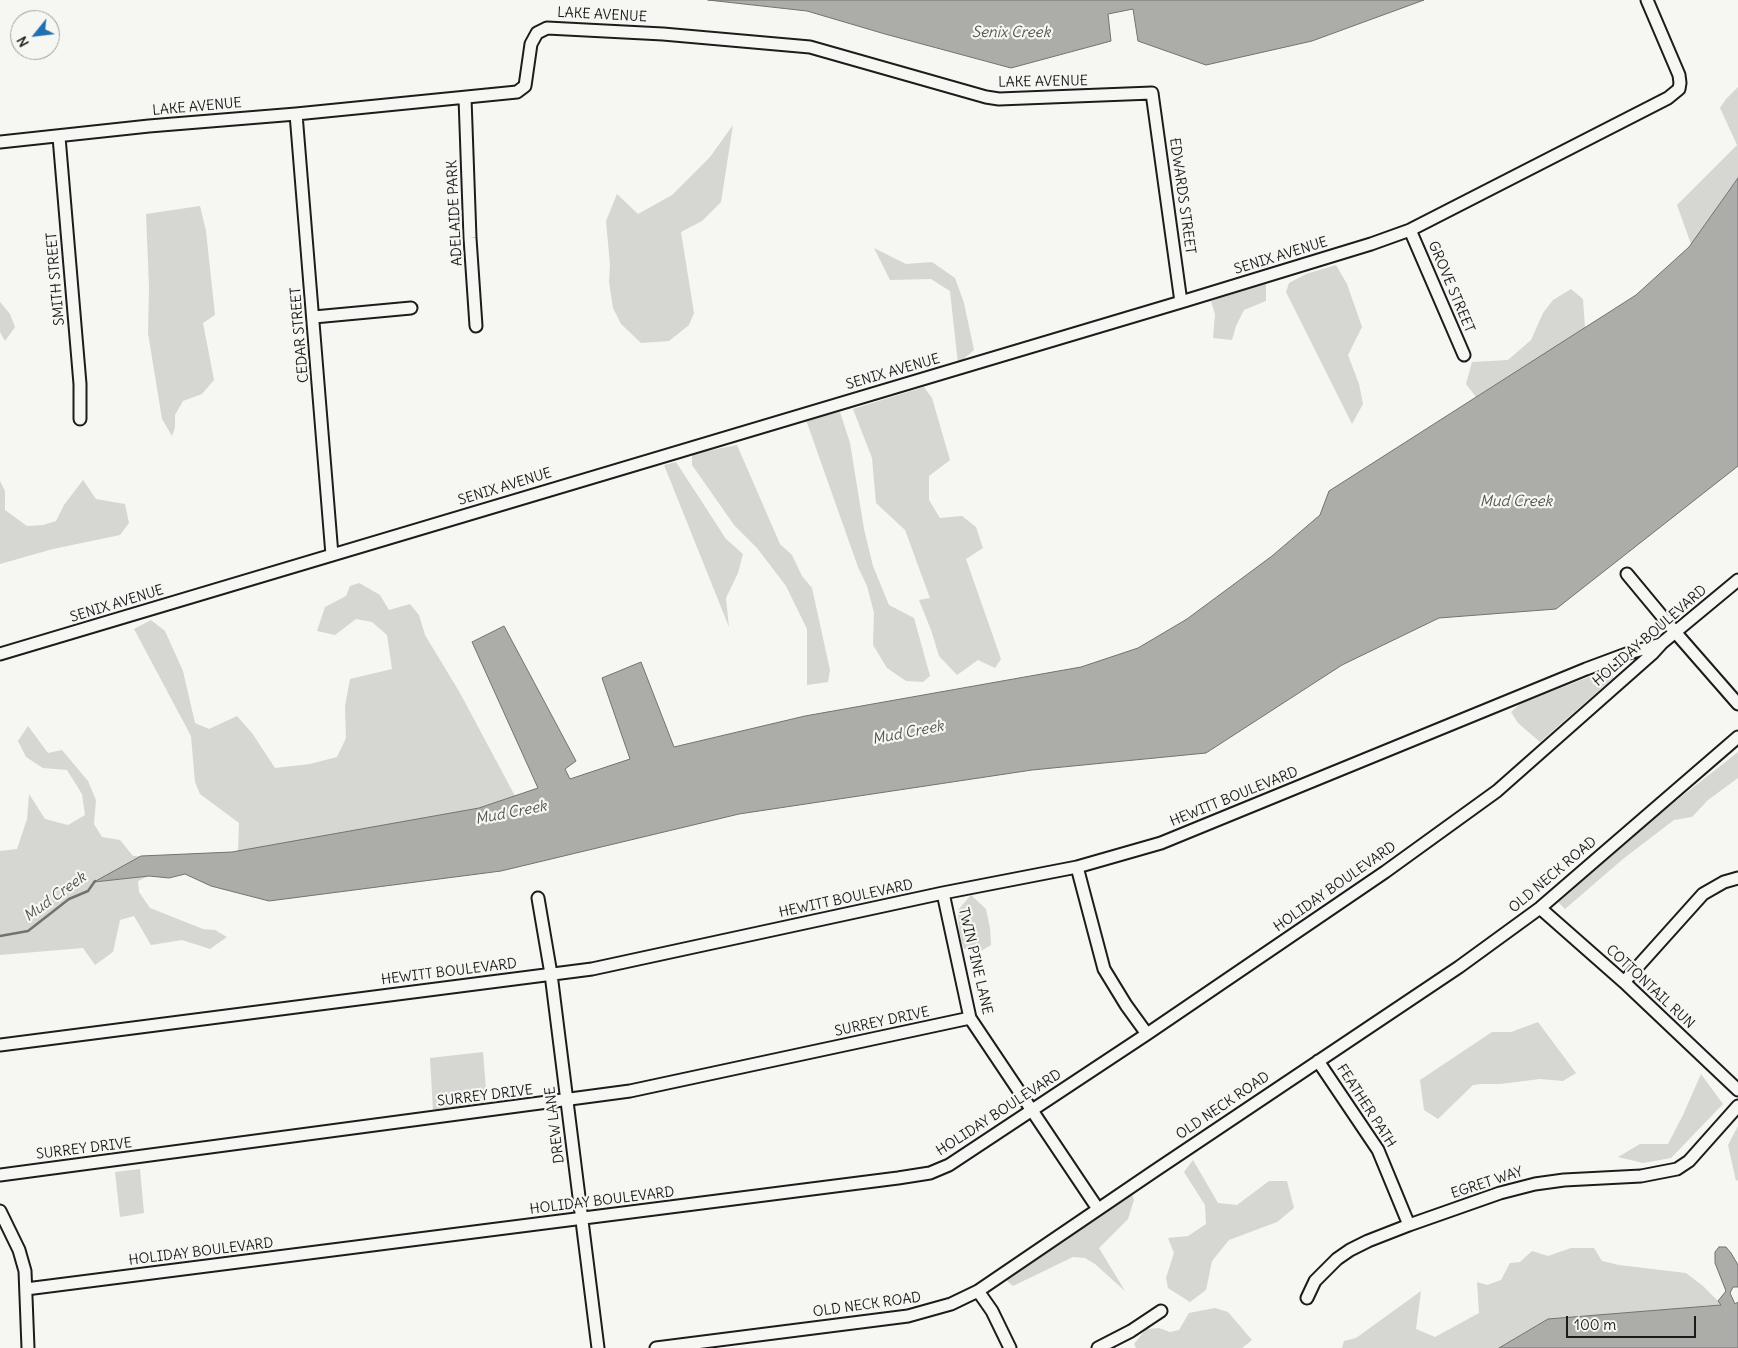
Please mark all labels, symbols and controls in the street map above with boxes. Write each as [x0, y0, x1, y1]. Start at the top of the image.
street label: LAKE AVENUE [557, 4, 647, 26]
north arrow [10, 10, 60, 60]
water label: Senix Creek [972, 24, 1050, 42]
text: N [13, 33, 33, 50]
street label: LAKE AVENUE [998, 73, 1088, 91]
street label: LAKE AVENUE [152, 95, 242, 119]
street label: EDWARDS STREET [1166, 137, 1198, 255]
street label: ADELAIDE PARK [444, 160, 466, 266]
street label: SMITH STREET [44, 232, 68, 326]
street label: SENIX AVENUE [1232, 234, 1330, 278]
street label: GROVE STREET [1424, 239, 1478, 335]
street label: CEDAR STREET [287, 286, 313, 384]
street label: SENIX AVENUE [844, 351, 942, 393]
street label: SENIX AVENUE [456, 465, 554, 509]
water label: Mud Creek [1480, 493, 1552, 511]
street label: SENIX AVENUE [68, 582, 166, 626]
street label: HOLIDAY BOULEVARD [1590, 582, 1710, 690]
water label: Mud Creek [871, 717, 945, 749]
street label: HEWITT BOULEVARD [1167, 764, 1301, 830]
water label: Mud Creek [474, 797, 548, 829]
street label: OLD NECK ROAD [1506, 833, 1600, 917]
street label: HOLIDAY BOULEVARD [1271, 838, 1399, 936]
water label: Mud Creek [20, 868, 90, 926]
street label: HEWITT BOULEVARD [777, 877, 915, 921]
street label: TWIN PINE LANE [955, 906, 995, 1016]
street label: COTTONTAIL RUN [1602, 942, 1698, 1032]
street label: HEWITT BOULEVARD [380, 955, 518, 989]
street label: SURREY DRIVE [833, 1004, 931, 1040]
street label: FEATHER PATH [1333, 1061, 1399, 1151]
street label: HOLIDAY BOULEVARD [933, 1066, 1065, 1160]
street label: OLD NECK ROAD [1173, 1069, 1273, 1143]
street label: SURREY DRIVE [436, 1082, 534, 1110]
street label: DREW LANE [542, 1085, 568, 1165]
street label: SURREY DRIVE [35, 1135, 133, 1163]
street label: EGRET WAY [1449, 1164, 1525, 1202]
street label: HOLIDAY BOULEVARD [529, 1184, 675, 1218]
street label: HOLIDAY BOULEVARD [128, 1235, 274, 1269]
street label: OLD NECK ROAD [812, 1289, 922, 1321]
scale bar [1568, 1306, 1698, 1338]
text: 100 m [1574, 1315, 1616, 1334]

